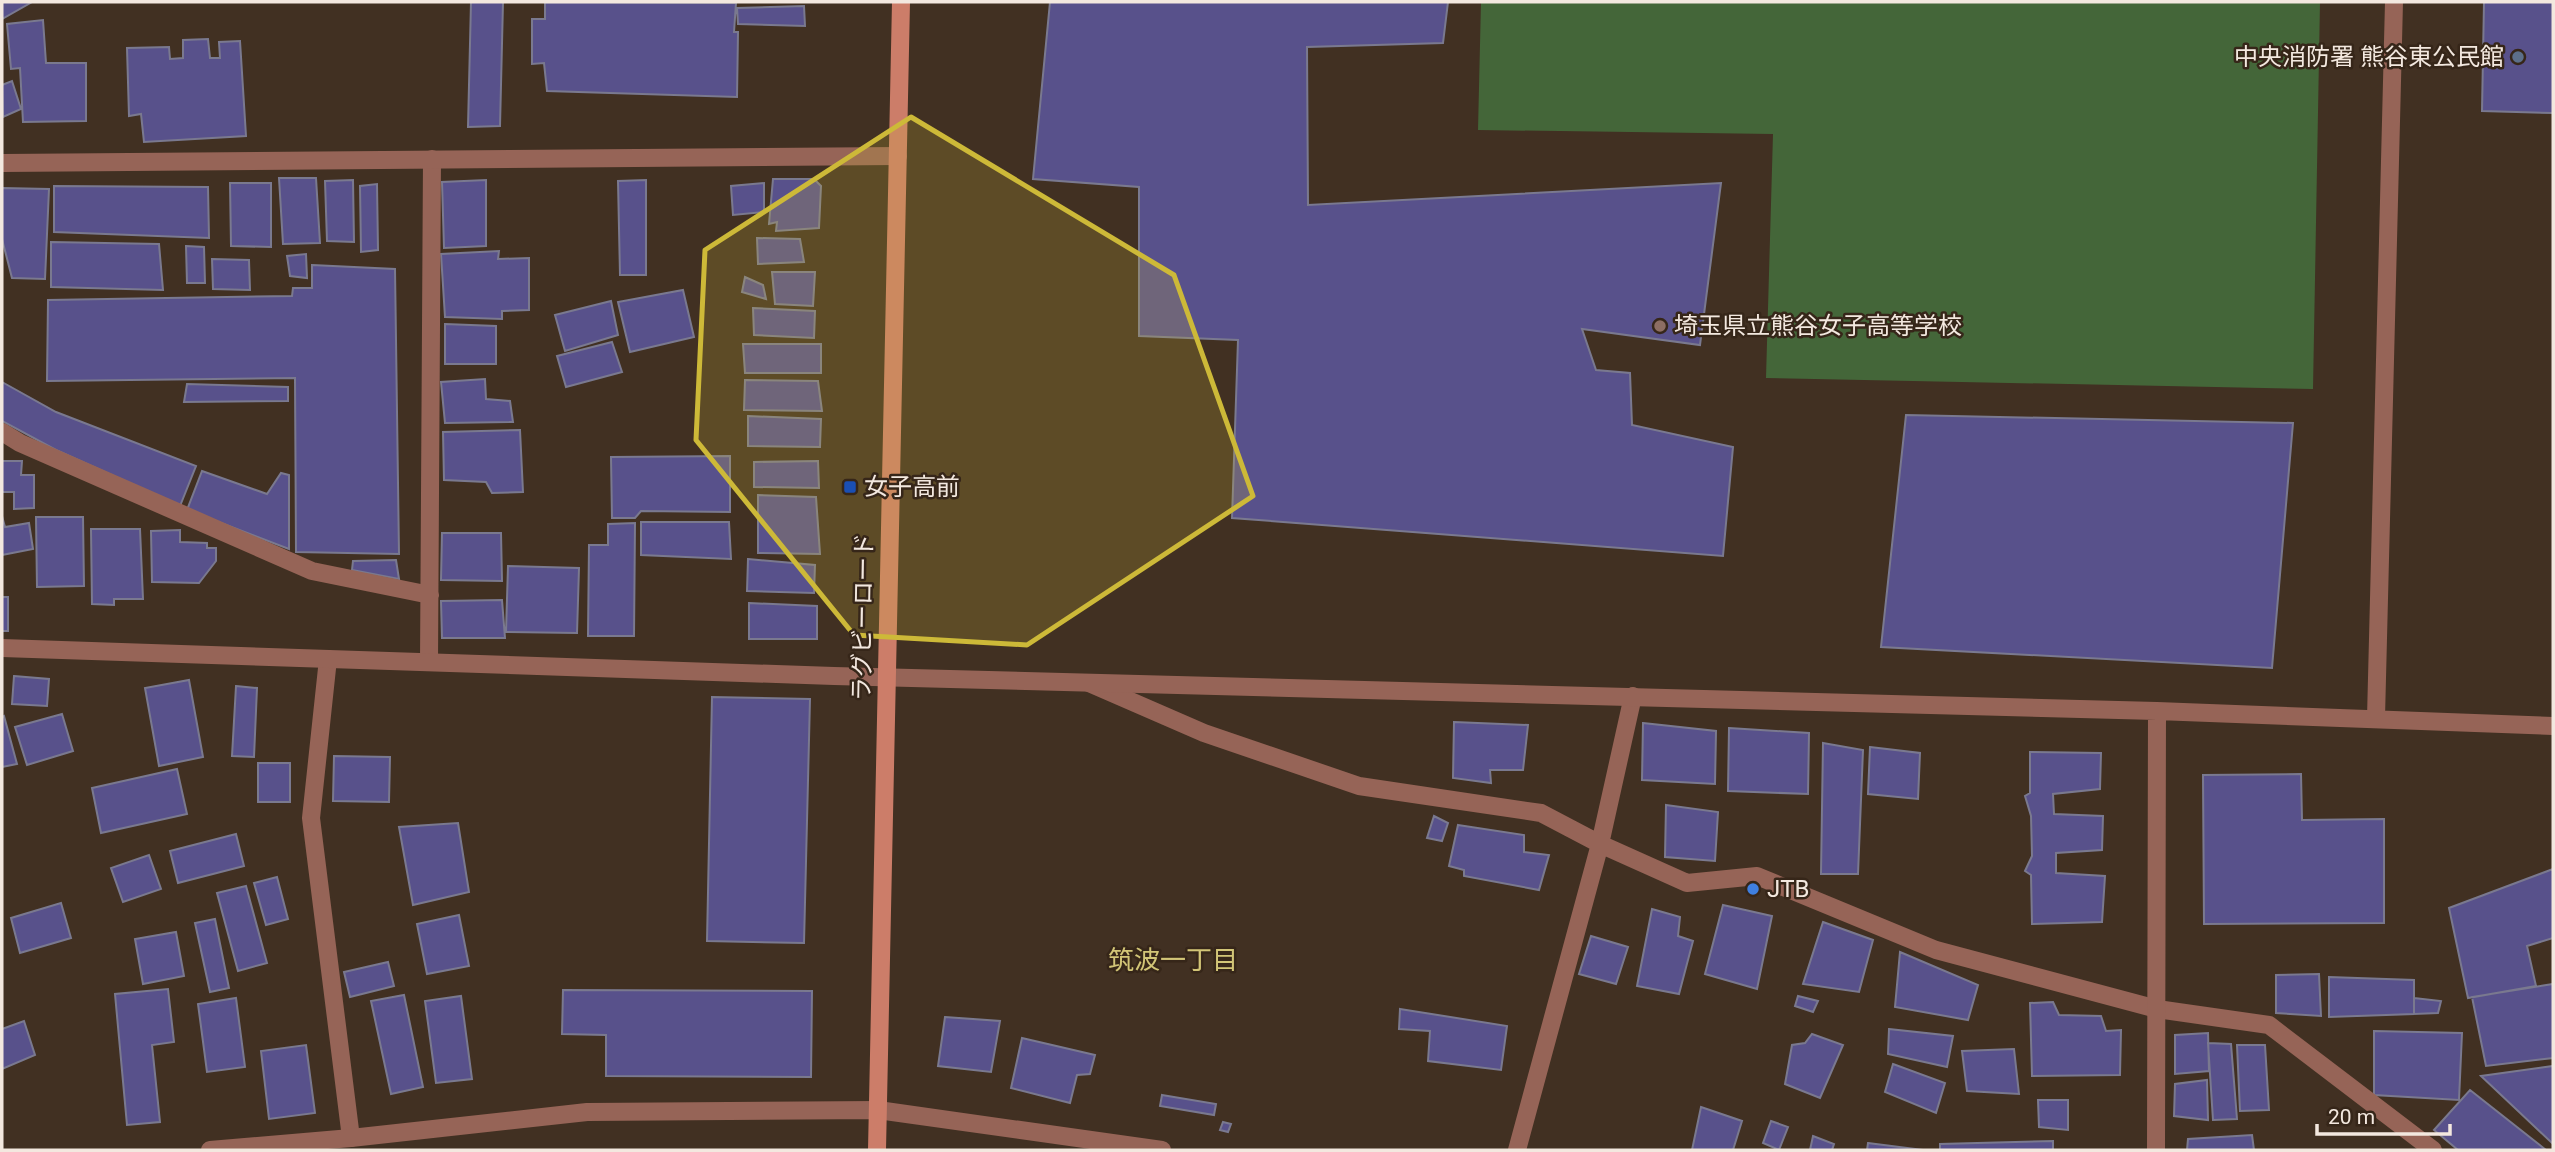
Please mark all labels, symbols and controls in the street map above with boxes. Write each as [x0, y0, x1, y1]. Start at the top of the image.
place label: 中央消防署 熊谷東公民館 [2234, 43, 2504, 71]
marker: 中央消防署 熊谷東公民館 [2510, 49, 2526, 65]
place label: 埼玉県立熊谷女子高等学校 [1674, 312, 1962, 340]
marker: 埼玉県立熊谷女子高等学校 [1652, 318, 1668, 334]
place label: 女子高前 [864, 473, 960, 501]
marker: 女子高前 [842, 479, 858, 495]
street label: ラグビーロード [848, 533, 878, 701]
place label: JTB [1767, 875, 1810, 903]
marker: JTB [1745, 881, 1761, 897]
district label: 筑波一丁目 [1108, 945, 1238, 975]
scale bar [2317, 1092, 2450, 1136]
text: 20 m [2328, 1105, 2375, 1129]

